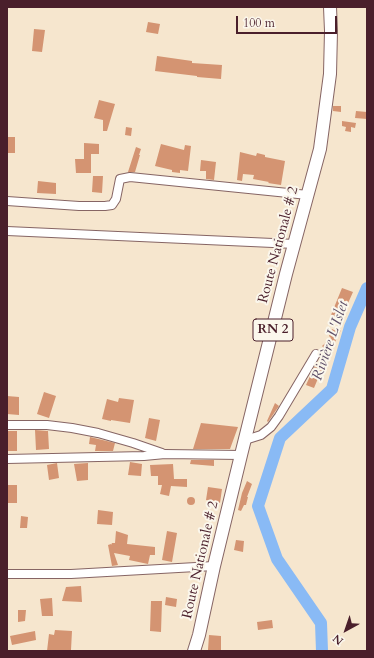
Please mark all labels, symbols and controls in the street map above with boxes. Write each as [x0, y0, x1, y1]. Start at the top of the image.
scale bar [238, 8, 339, 34]
text: 100 m [243, 15, 275, 31]
street label: Route Nationale # 2 [255, 185, 303, 305]
water label: Rivière L'Islet [309, 299, 353, 383]
road number: RN 2 [253, 319, 293, 341]
street label: Route Nationale # 2 [179, 500, 223, 620]
north arrow [326, 610, 366, 650]
text: N [329, 631, 346, 648]

